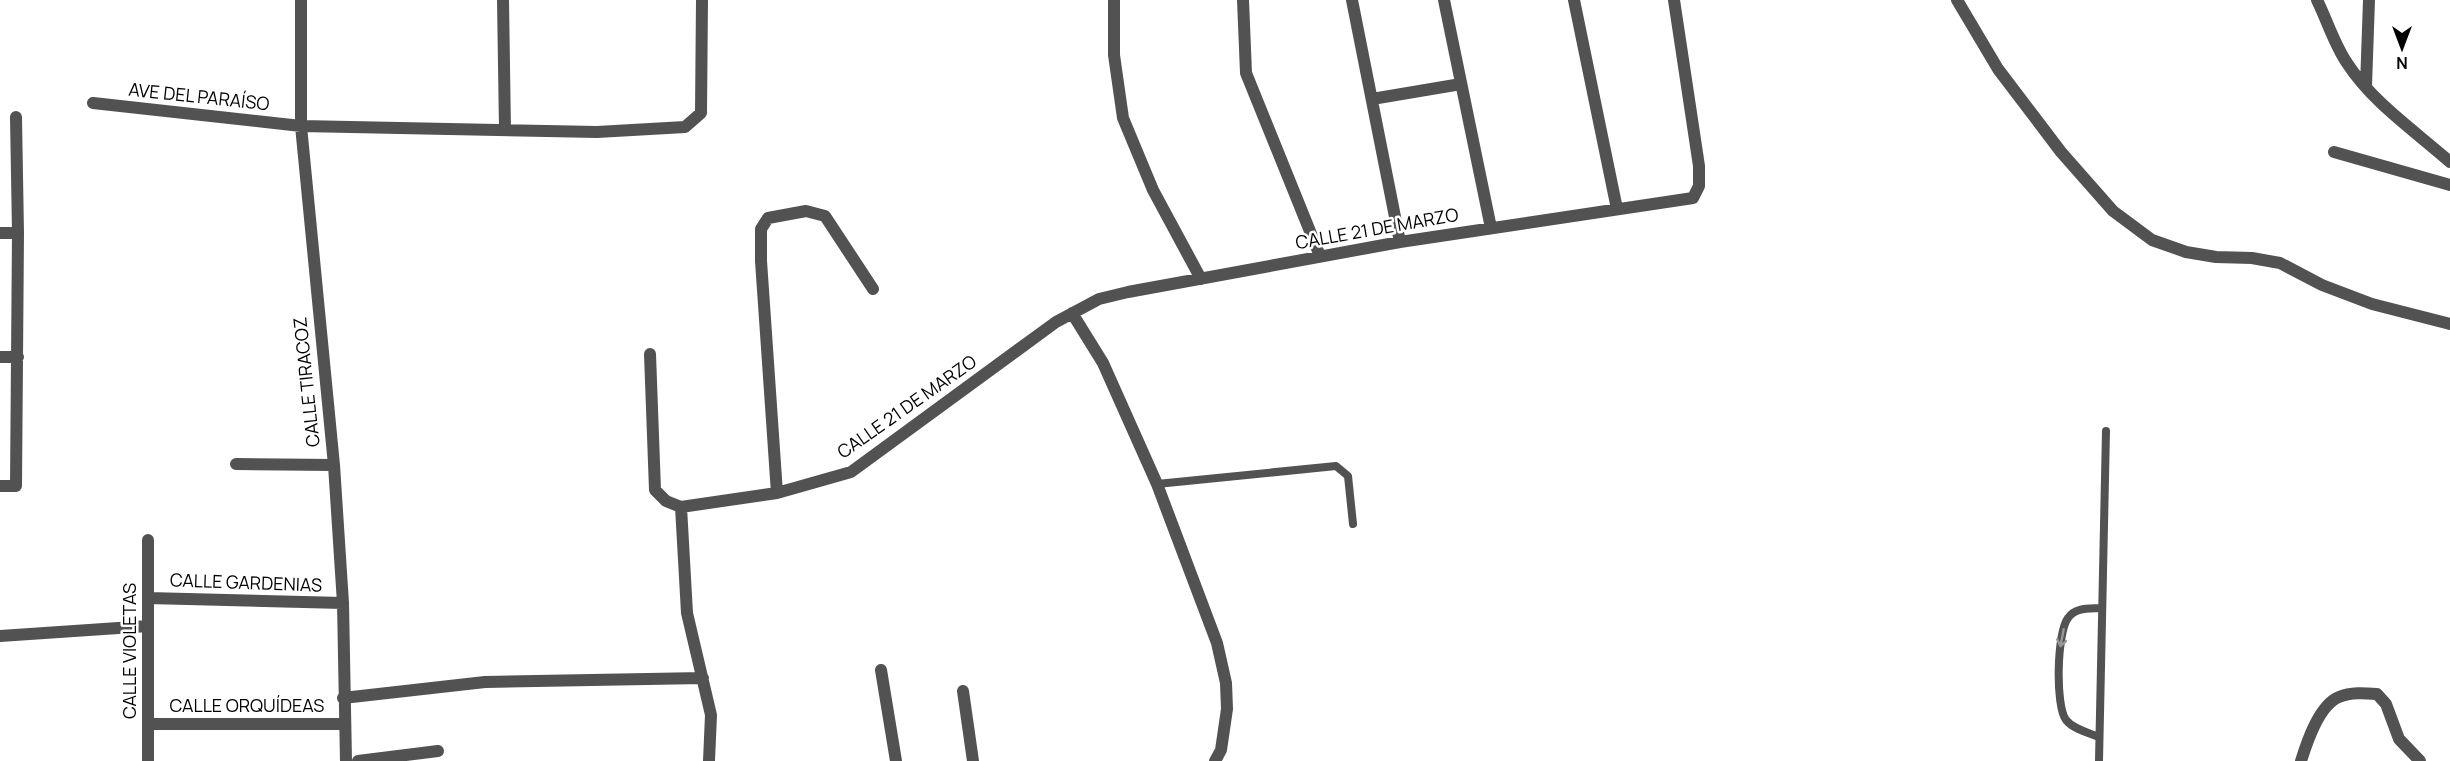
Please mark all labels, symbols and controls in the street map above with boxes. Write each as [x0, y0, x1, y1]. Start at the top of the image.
north arrow [2372, 18, 2432, 78]
text: N [2396, 52, 2408, 74]
street label: AVE DEL PARAÍSO [127, 77, 271, 115]
street label: CALLE 21 DE MARZO [1294, 202, 1460, 254]
street label: CALLE TIRACOZ [287, 316, 325, 448]
street label: CALLE 21 DE MARZO [832, 349, 981, 463]
street label: CALLE GARDENIAS [170, 567, 323, 597]
street label: CALLE VIOLETAS [117, 583, 141, 719]
one-way arrow [2056, 628, 2067, 647]
street label: CALLE ORQUÍDEAS [170, 693, 324, 717]

